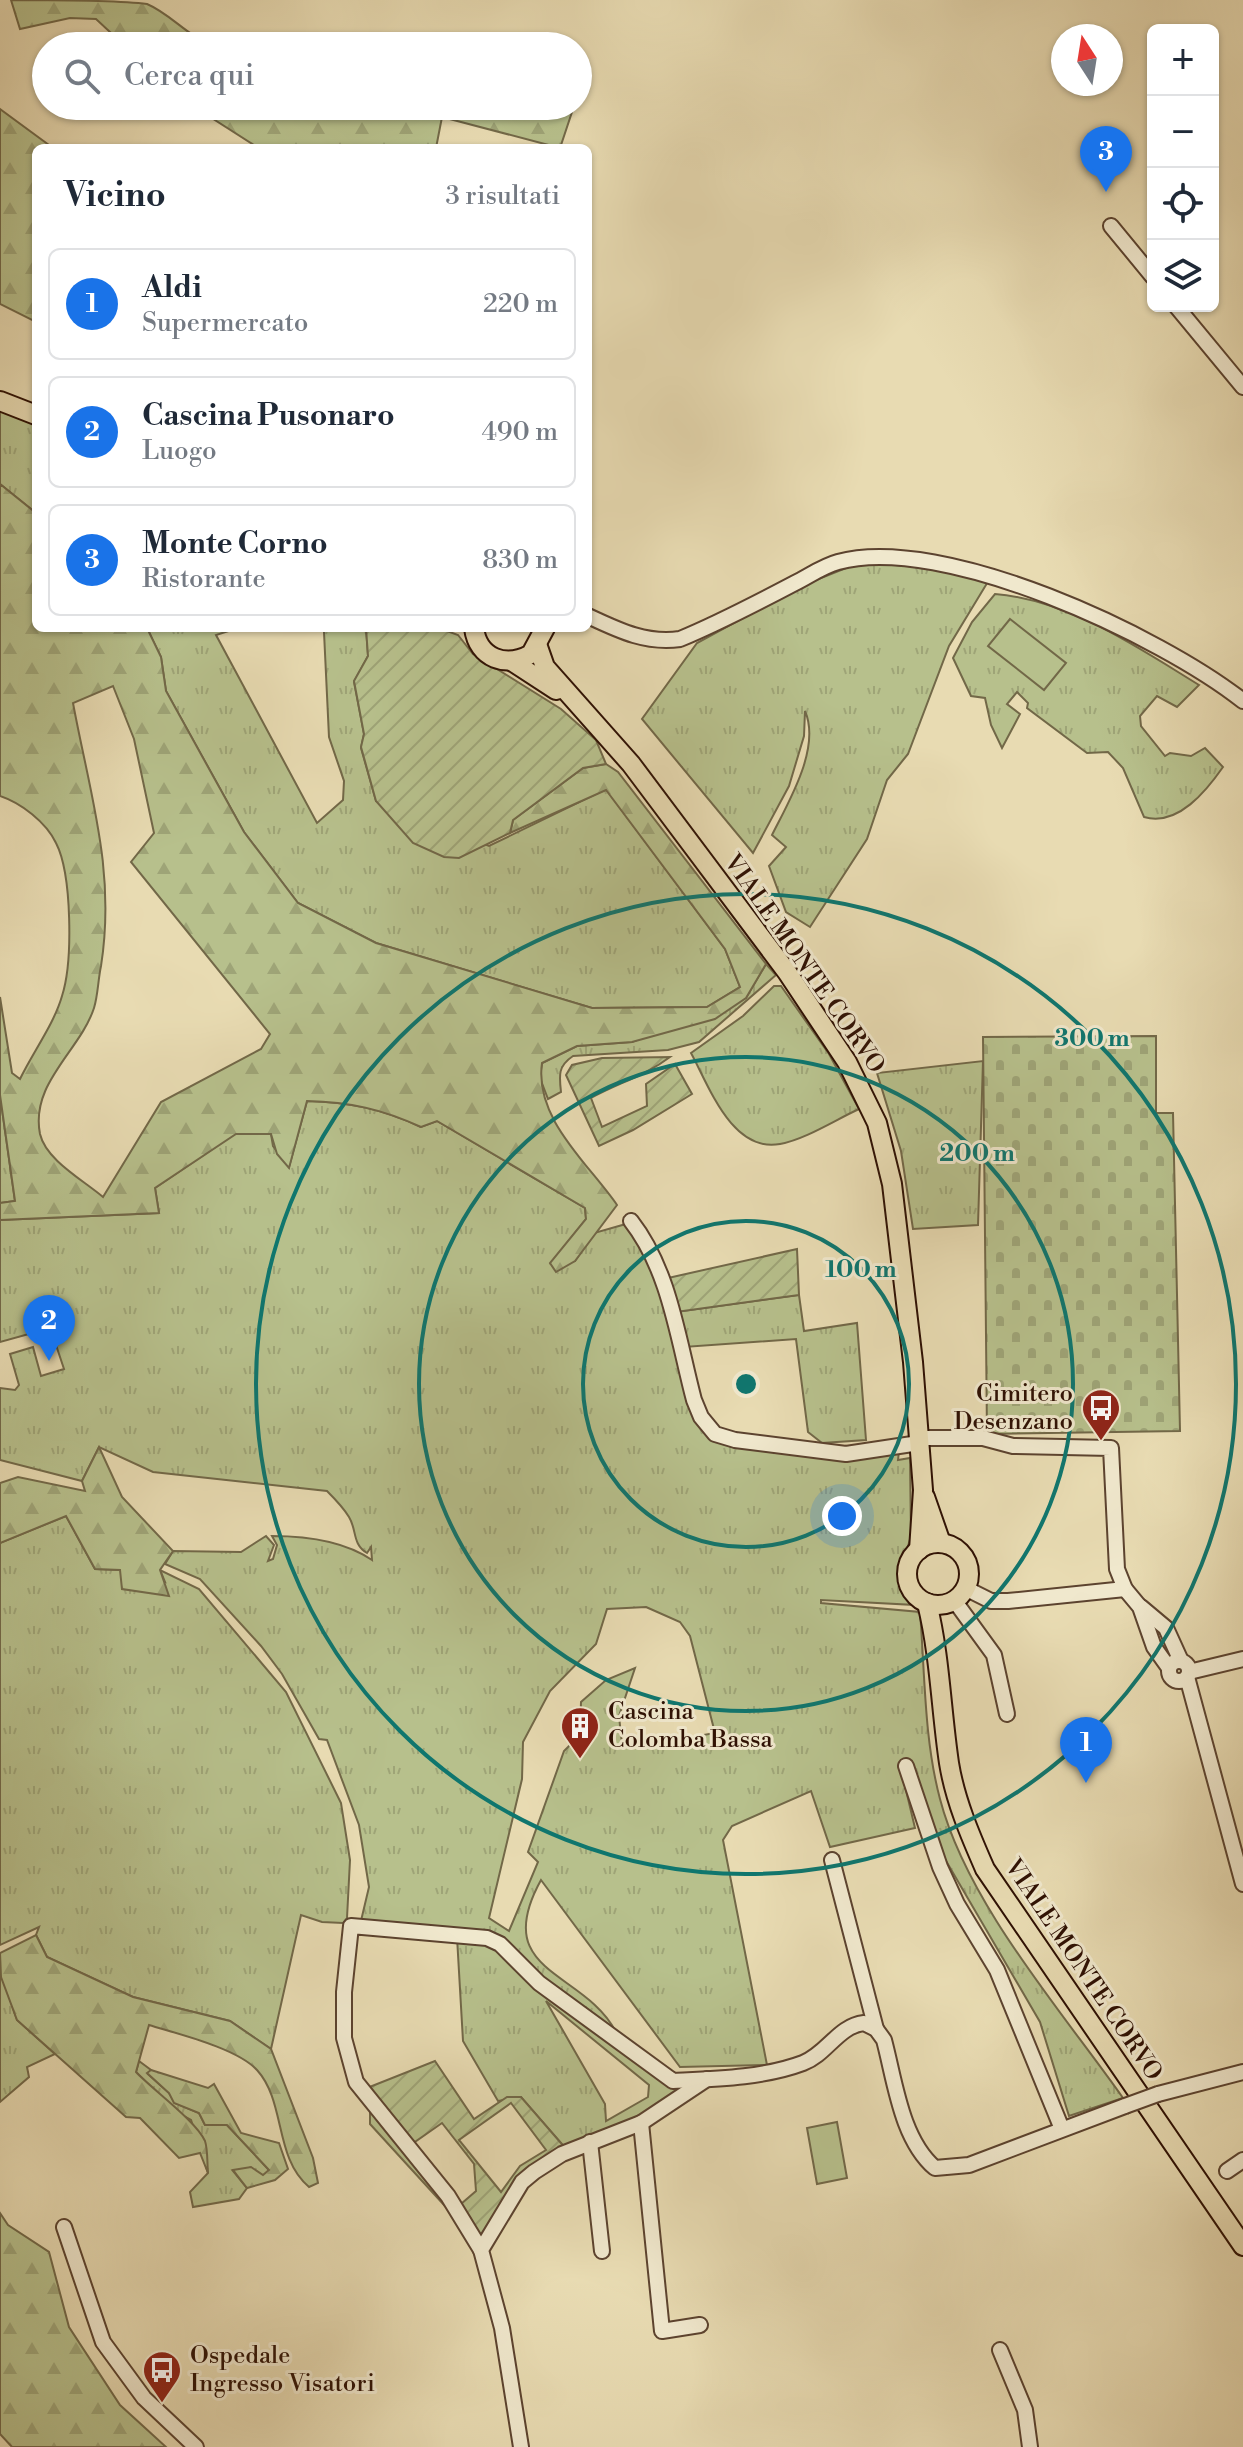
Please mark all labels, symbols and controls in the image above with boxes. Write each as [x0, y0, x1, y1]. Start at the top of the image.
north arrow [1051, 24, 1123, 96]
map controls [1147, 24, 1219, 312]
button: + [1147, 24, 1219, 96]
search box [32, 32, 592, 120]
icon: search [60, 54, 104, 98]
text: Cerca qui [124, 57, 254, 95]
button: − [1147, 96, 1219, 168]
pin: 3 [1080, 126, 1132, 192]
button: locate [1147, 168, 1219, 240]
text: Vicino [64, 175, 166, 217]
text: 3 risultati [445, 180, 560, 212]
button: layers [1147, 240, 1219, 312]
text: Aldi [142, 269, 202, 307]
text: 1 [86, 288, 98, 320]
text: 220 m [483, 288, 558, 320]
text: Supermercato [142, 307, 308, 339]
text: Cascina Pusonaro [142, 397, 395, 435]
text: 2 [84, 416, 100, 448]
text: 490 m [481, 416, 558, 448]
text: Luogo [142, 435, 217, 467]
text: Monte Corno [142, 525, 328, 563]
text: 3 [84, 544, 100, 576]
text: 830 m [482, 544, 558, 576]
text: Ristorante [142, 563, 266, 595]
street label: VIALE MONTE CORVO [716, 848, 891, 1079]
text: 300 m [1054, 1024, 1130, 1054]
text: 200 m [939, 1139, 1015, 1169]
text: 100 m [825, 1255, 897, 1285]
pin: 2 [23, 1295, 75, 1361]
centre of rings [732, 1370, 760, 1398]
place label: Cimitero Desenzano [954, 1379, 1073, 1437]
bus stop icon: Cimitero Desenzano [1080, 1387, 1122, 1442]
your location [822, 1496, 862, 1536]
place label: Cascina Colomba Bassa [608, 1697, 773, 1755]
building icon: Cascina Colomba Bassa [559, 1705, 601, 1760]
pin: 1 [1060, 1717, 1112, 1783]
street label: VIALE MONTE CORVO [997, 1853, 1168, 2087]
place label: Ospedale Ingresso Visatori [190, 2341, 375, 2399]
bus stop icon: Ospedale Ingresso Visatori [141, 2349, 183, 2404]

